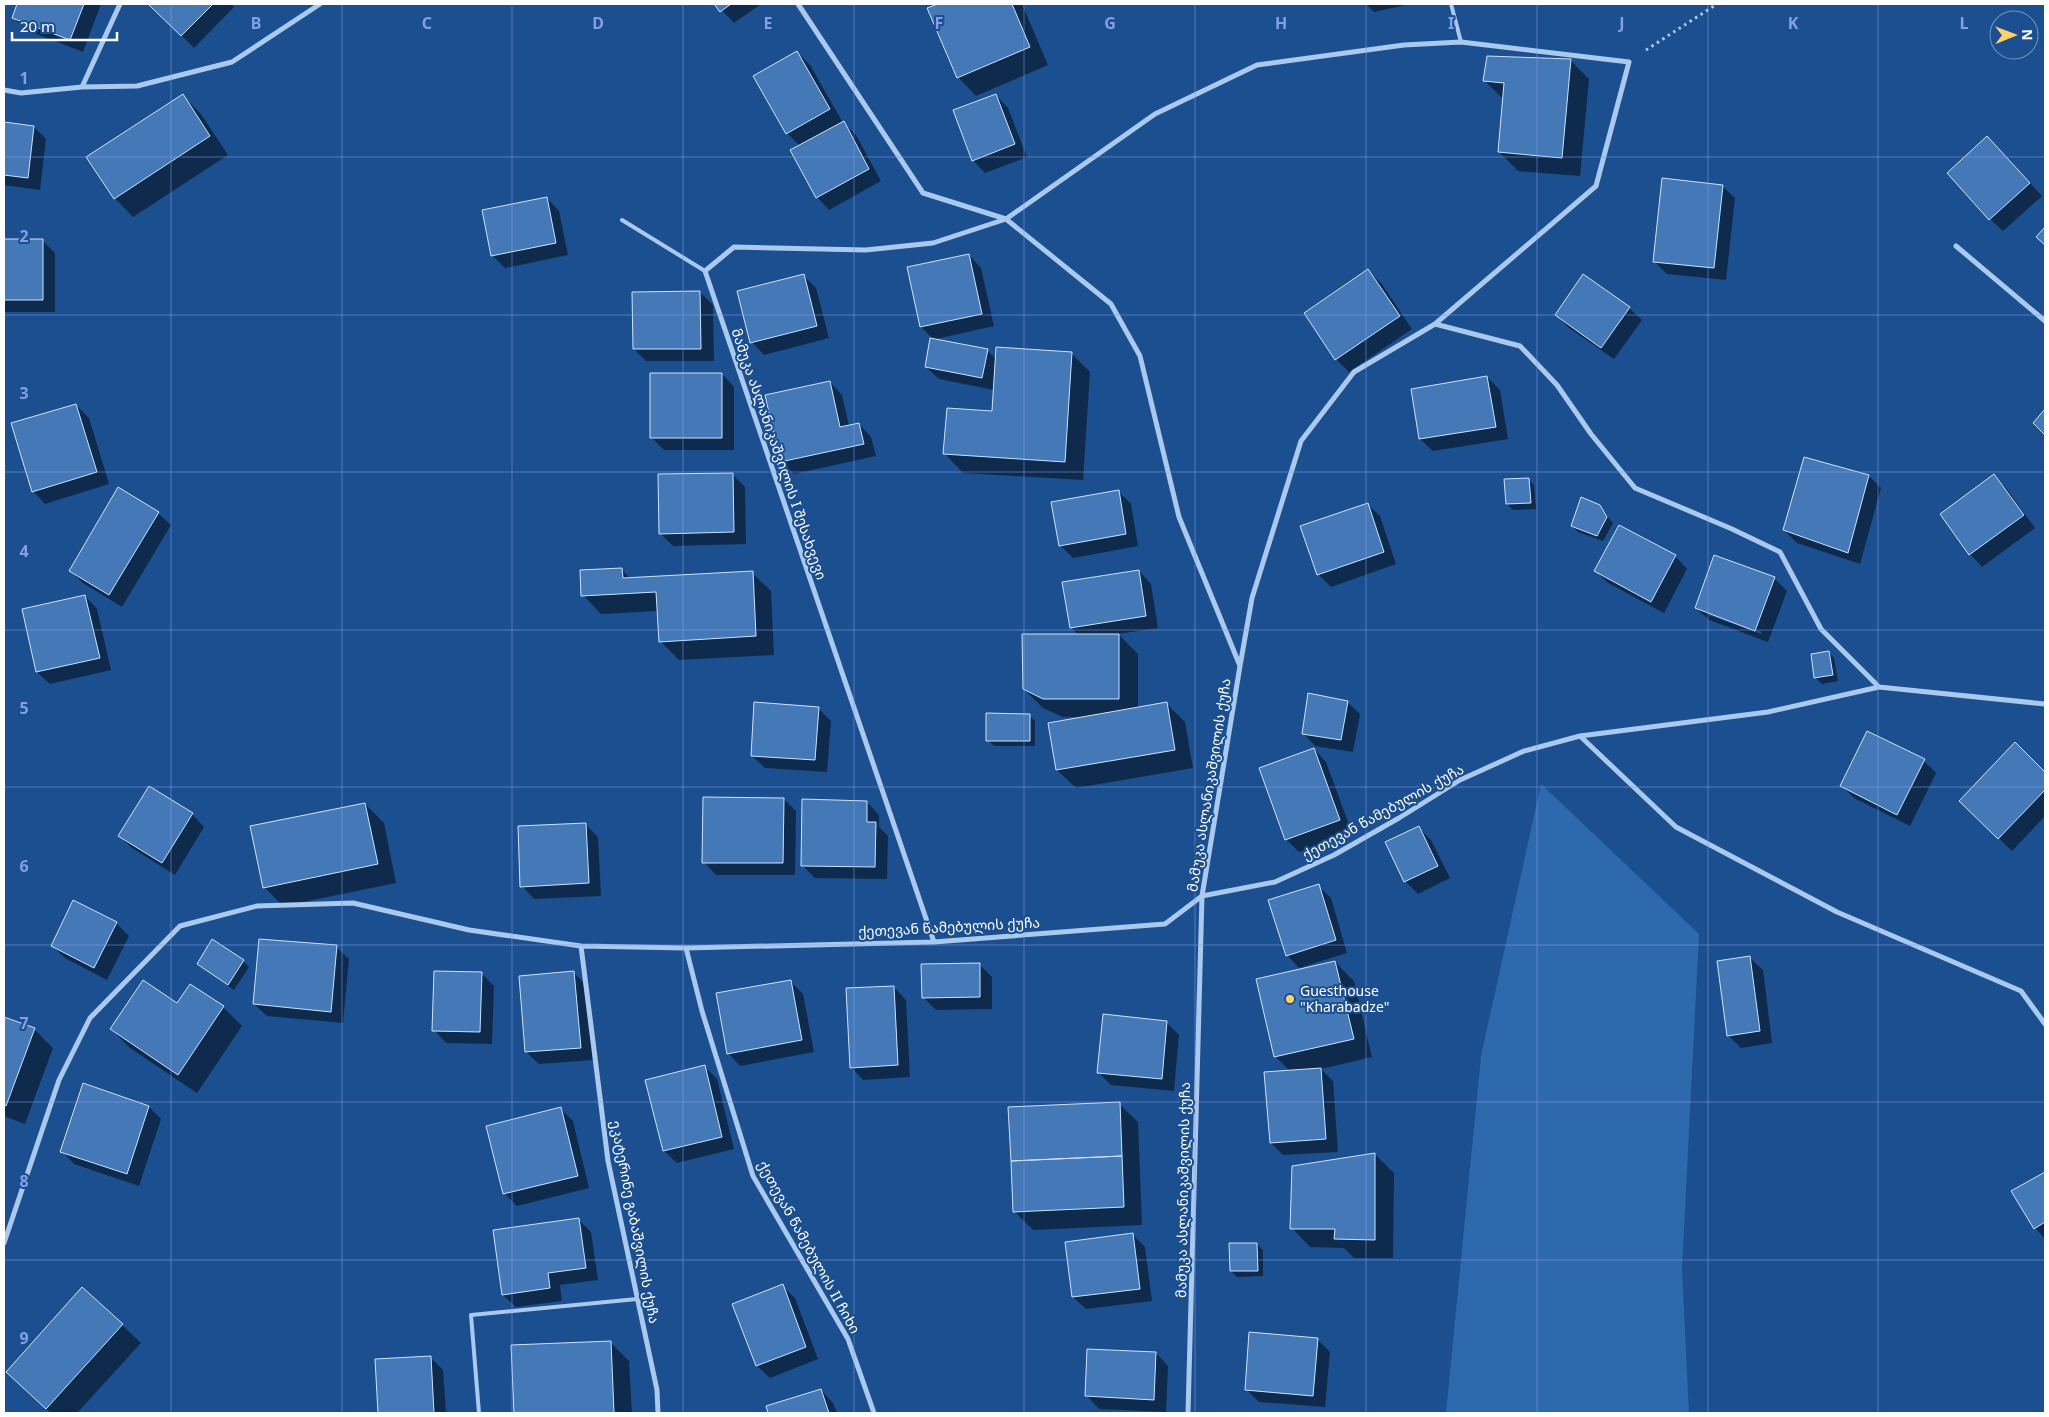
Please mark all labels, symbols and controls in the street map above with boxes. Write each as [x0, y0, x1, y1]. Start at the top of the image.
scale bar [12, 10, 118, 42]
north arrow [1989, 10, 2039, 60]
text: B [251, 12, 261, 34]
text: C [422, 12, 432, 34]
text: D [592, 12, 604, 34]
text: E [764, 12, 773, 34]
text: F [935, 12, 943, 34]
text: G [1104, 12, 1116, 34]
text: H [1275, 12, 1287, 34]
text: I [1448, 12, 1454, 34]
text: J [1617, 12, 1625, 34]
text: K [1788, 12, 1799, 34]
text: L [1960, 12, 1969, 34]
text: 20 m [20, 16, 55, 36]
text: N [2018, 29, 2037, 41]
text: 1 [19, 67, 29, 89]
text: 2 [19, 225, 29, 247]
street label: მამუკა ასლანიკაშვილის I შესახვევი [727, 326, 832, 582]
text: 3 [19, 382, 29, 404]
text: 4 [19, 540, 29, 562]
street label: მამუკა ასლანიკაშვილის ქუჩა [1182, 677, 1235, 893]
text: 5 [19, 697, 29, 719]
street label: ქეთევან წამებულის ქუჩა [1299, 759, 1467, 864]
text: 6 [19, 855, 29, 877]
street label: ქეთევან წამებულის ქუჩა [858, 912, 1040, 941]
place label: Guesthouse "Kharabadze" [1300, 981, 1389, 1016]
marker: Guesthouse "Kharabadze" [1284, 993, 1296, 1005]
text: 7 [19, 1012, 29, 1034]
street label: მამუკა ასლანიკაშვილის ქუჩა [1171, 1082, 1194, 1298]
street label: ეკატერინე გაბაშვილის ქუჩა [606, 1119, 665, 1325]
street label: ქეთევან წამებულის II ჩიხი [754, 1157, 865, 1337]
text: 8 [19, 1170, 29, 1192]
text: 9 [19, 1327, 29, 1349]

